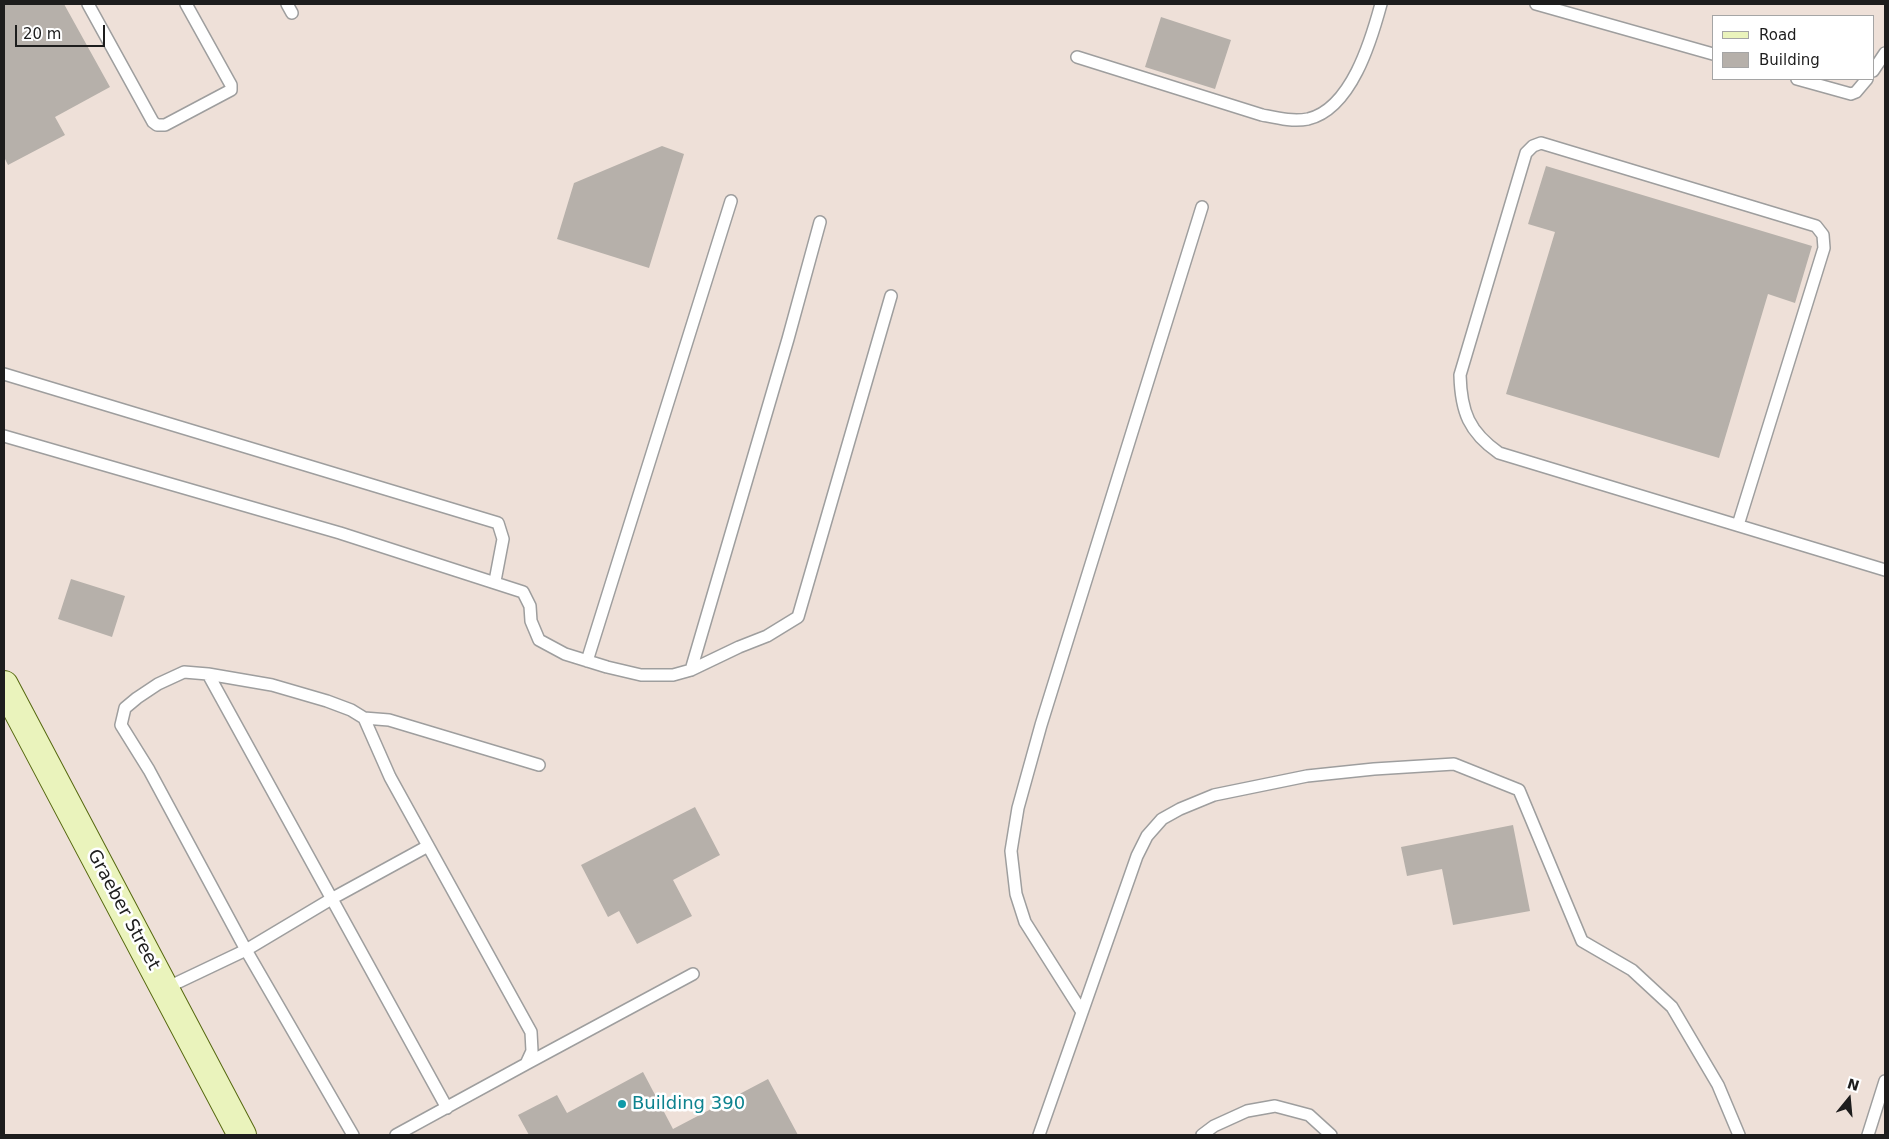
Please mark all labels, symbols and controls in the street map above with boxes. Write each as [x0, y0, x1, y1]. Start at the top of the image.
scale bar [18, 15, 108, 47]
legend [1712, 15, 1874, 80]
text: 20 m [23, 25, 61, 43]
text: Road [1759, 26, 1797, 44]
text: Building [1759, 51, 1820, 69]
street label: Graeber Street [82, 846, 164, 974]
north arrow [1824, 1074, 1874, 1124]
text: N [1845, 1075, 1861, 1094]
place label: Building 390 [632, 1093, 745, 1115]
marker: Building 390 [616, 1098, 628, 1110]

